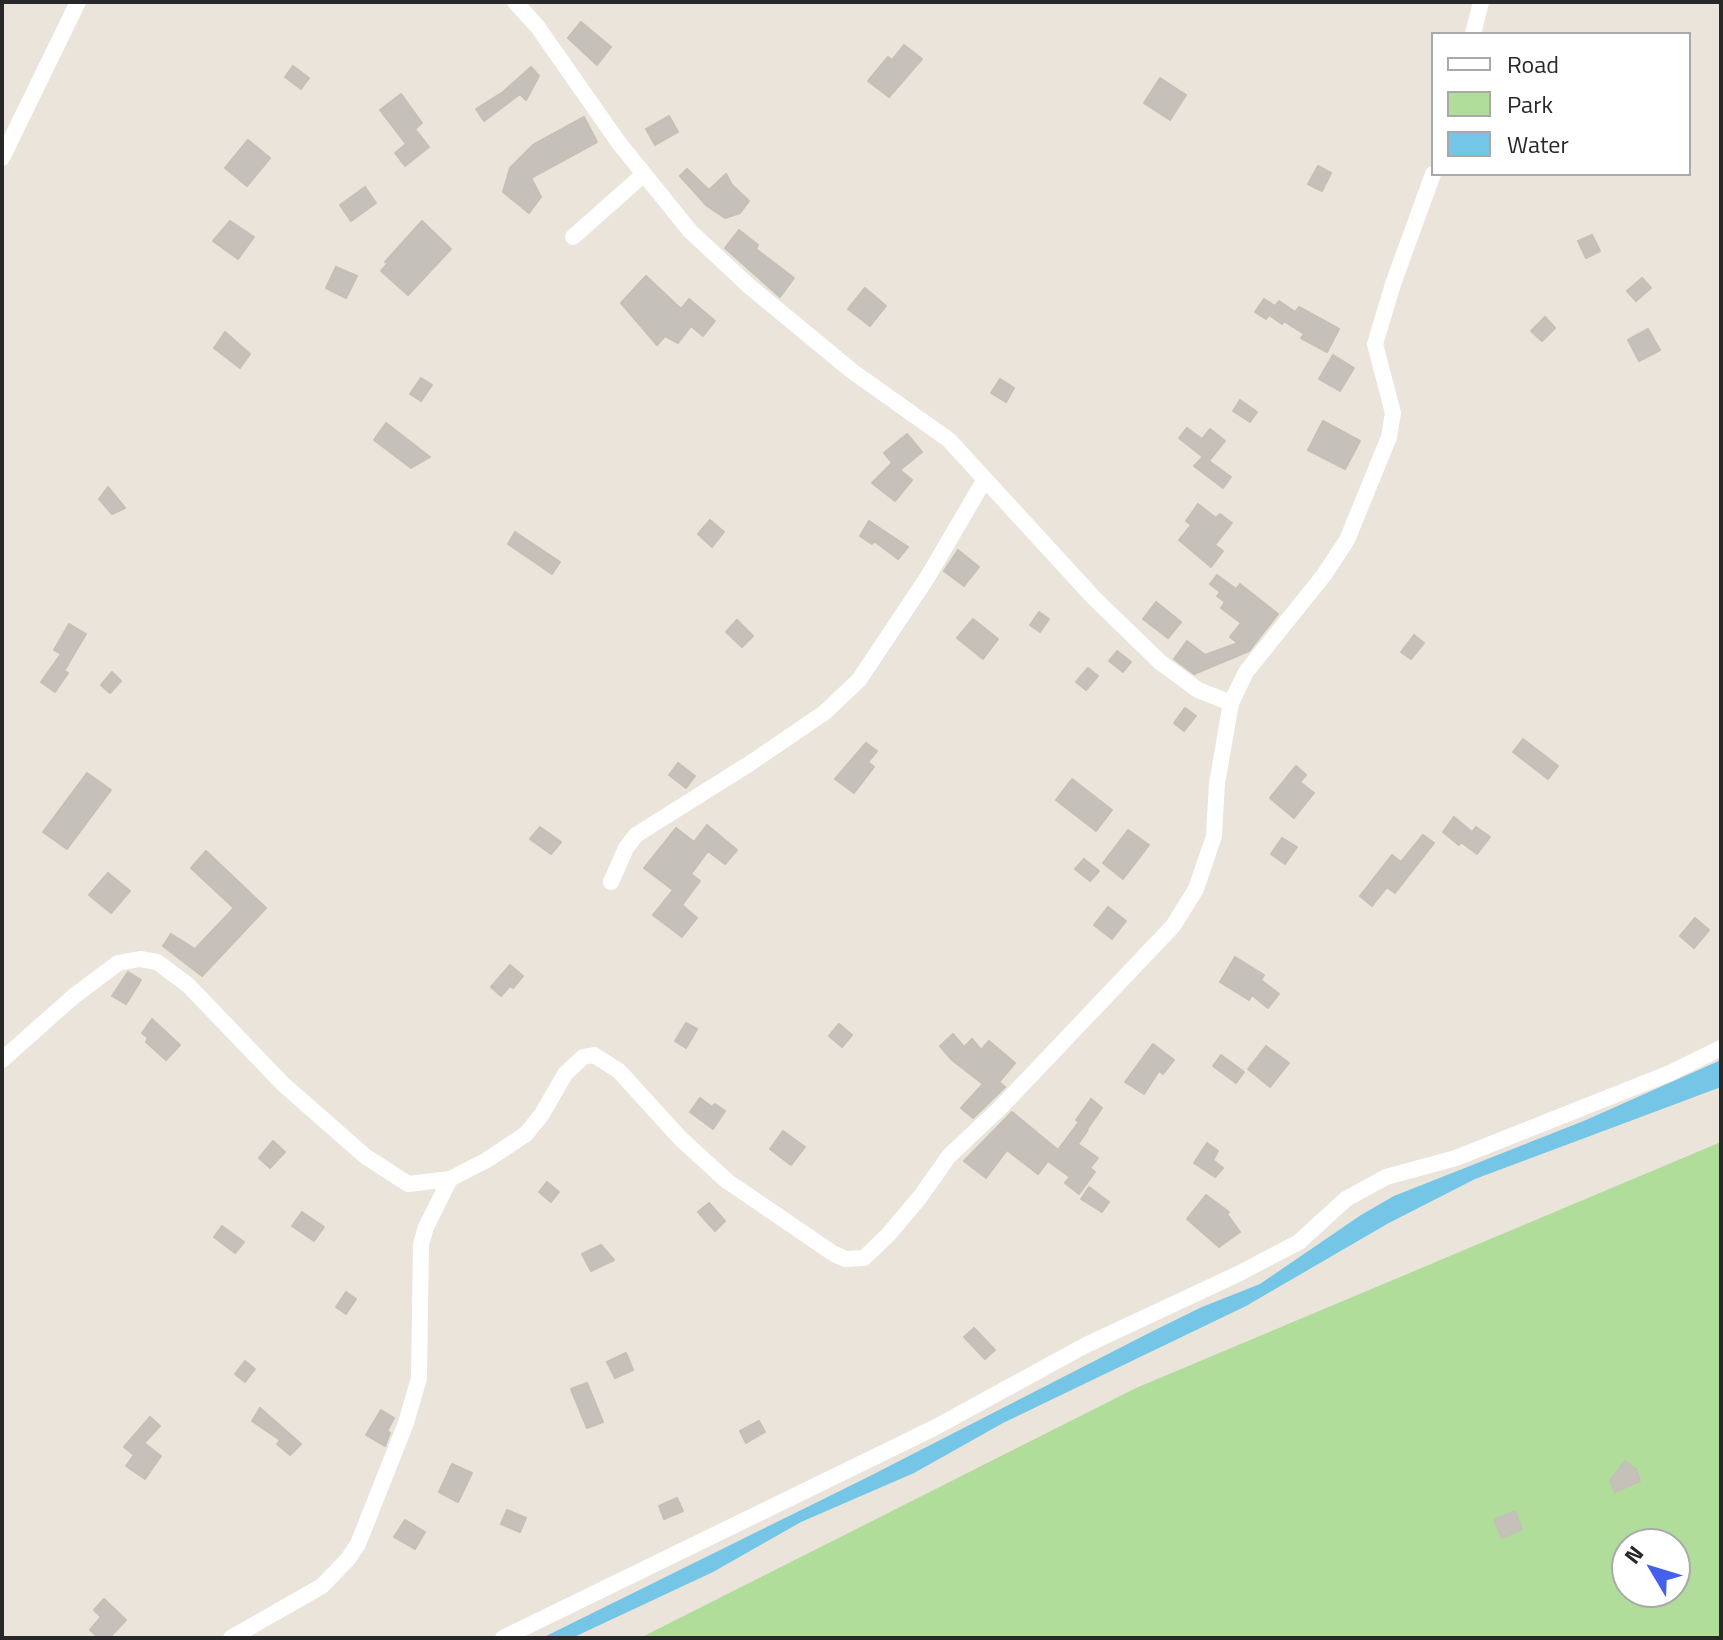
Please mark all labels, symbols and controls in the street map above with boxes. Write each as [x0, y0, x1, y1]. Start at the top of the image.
legend [1431, 32, 1691, 176]
text: Road [1507, 46, 1559, 82]
text: Park [1507, 86, 1553, 122]
text: Water [1507, 126, 1569, 162]
north arrow [1611, 1528, 1691, 1608]
text: N [1616, 1538, 1652, 1571]

